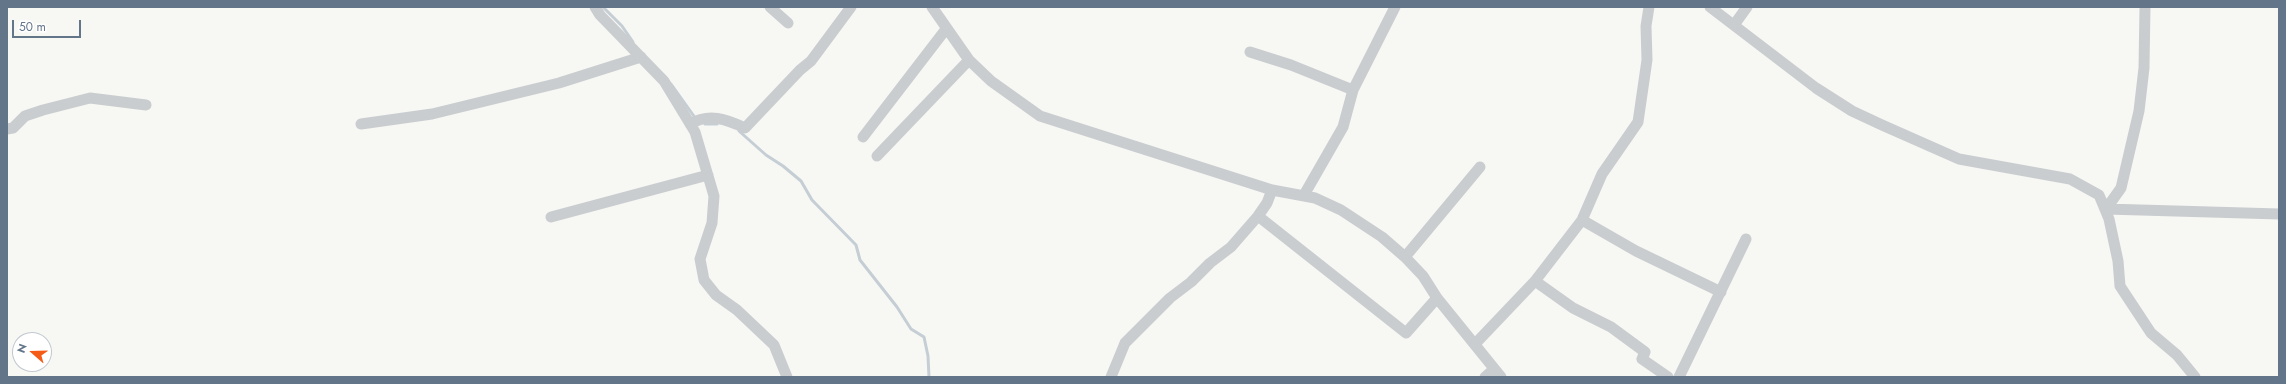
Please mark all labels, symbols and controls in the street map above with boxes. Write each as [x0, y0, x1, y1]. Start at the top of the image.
scale bar [14, 12, 83, 38]
text: 50 m [19, 18, 46, 36]
north arrow [12, 332, 52, 372]
text: N [13, 341, 31, 355]

